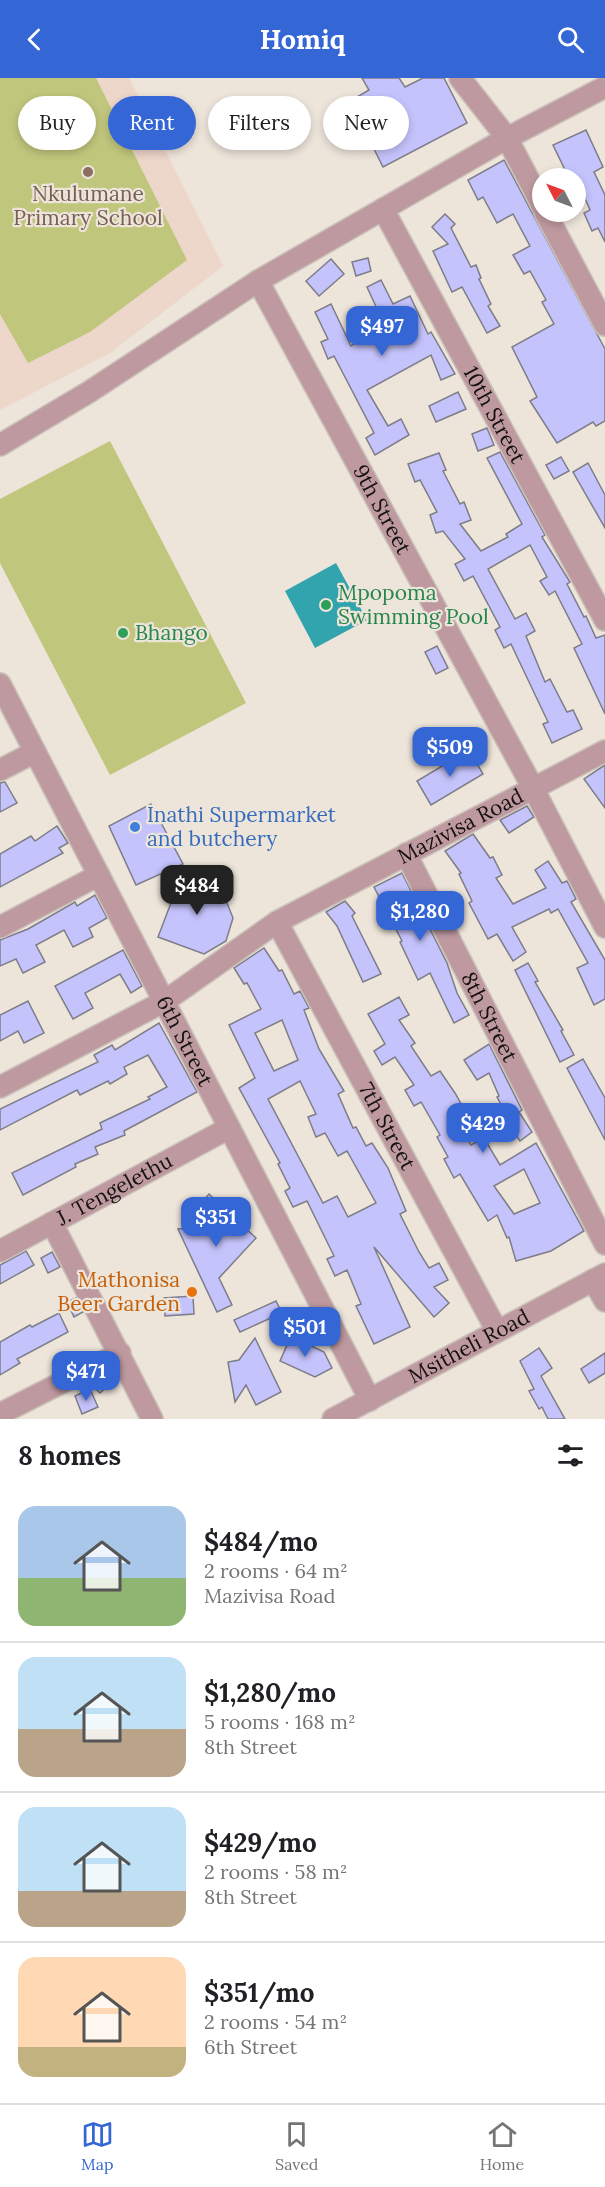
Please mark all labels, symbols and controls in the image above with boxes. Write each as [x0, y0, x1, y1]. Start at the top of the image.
text: Homiq [260, 22, 345, 56]
icon: back [18, 23, 51, 56]
icon: search [554, 23, 587, 56]
chip: Buy [18, 96, 96, 150]
chip: Rent [108, 96, 196, 150]
chip: Filters [208, 96, 311, 150]
chip: New [323, 96, 409, 150]
marker: Nkulumane Primary School [81, 165, 95, 179]
north arrow [532, 168, 586, 222]
map controls [532, 168, 586, 222]
place label: Nkulumane Primary School [13, 180, 163, 231]
pin: $497 [346, 306, 418, 357]
text: $497 [360, 313, 404, 338]
street label: 10th Street [457, 361, 532, 469]
street label: 9th Street [347, 460, 418, 560]
place label: Mpopoma Swimming Pool [338, 579, 489, 630]
marker: Mpopoma Swimming Pool [319, 598, 333, 612]
place label: Bhango [135, 619, 208, 646]
marker: Bhango [116, 626, 130, 640]
pin: $509 [414, 727, 486, 778]
text: $509 [427, 734, 473, 759]
street label: Mazivisa Road [393, 782, 528, 870]
place label: Inathi Supermarket and butchery [147, 801, 337, 852]
marker: Inathi Supermarket and butchery [128, 820, 142, 834]
pin: $484 [161, 865, 233, 916]
text: $484 [174, 872, 220, 897]
pin: $1,280 [371, 891, 469, 942]
text: $1,280 [390, 898, 450, 923]
street label: 8th Street [455, 967, 524, 1067]
street label: 6th Street [151, 991, 220, 1091]
street label: 7th Street [353, 1078, 422, 1175]
pin: $429 [447, 1103, 519, 1154]
text: $429 [461, 1110, 505, 1135]
street label: J. Tengelethu [51, 1147, 177, 1232]
pin: $351 [180, 1197, 252, 1248]
text: $351 [195, 1204, 237, 1229]
place label: Mathonisa Beer Garden [57, 1266, 180, 1317]
marker: Mathonisa Beer Garden [185, 1285, 199, 1299]
street label: Msitheli Road [403, 1303, 534, 1389]
pin: $501 [269, 1307, 341, 1358]
text: $501 [283, 1314, 327, 1339]
pin: $471 [50, 1351, 122, 1402]
text: $471 [66, 1358, 106, 1383]
text: 8 homes [18, 1439, 121, 1472]
icon: filters [554, 1439, 587, 1472]
text: $484/mo [204, 1525, 318, 1558]
icon: home [66, 1530, 138, 1602]
text: 2 rooms · 64 m² [204, 1558, 348, 1583]
text: Mazivisa Road [204, 1583, 335, 1608]
text: $1,280/mo [204, 1676, 336, 1709]
icon: home [66, 1681, 138, 1753]
text: 5 rooms · 168 m² [204, 1709, 356, 1734]
text: 8th Street [204, 1734, 297, 1759]
text: $429/mo [204, 1826, 317, 1859]
icon: home [66, 1831, 138, 1903]
text: 2 rooms · 58 m² [204, 1859, 348, 1884]
text: 8th Street [204, 1884, 297, 1909]
text: $351/mo [204, 1976, 314, 2009]
icon: home [66, 1981, 138, 2053]
text: 2 rooms · 54 m² [204, 2009, 347, 2034]
text: 6th Street [204, 2034, 297, 2059]
tab: Map [81, 2118, 114, 2174]
tab: Saved [275, 2118, 318, 2174]
tab: Home [480, 2118, 524, 2174]

